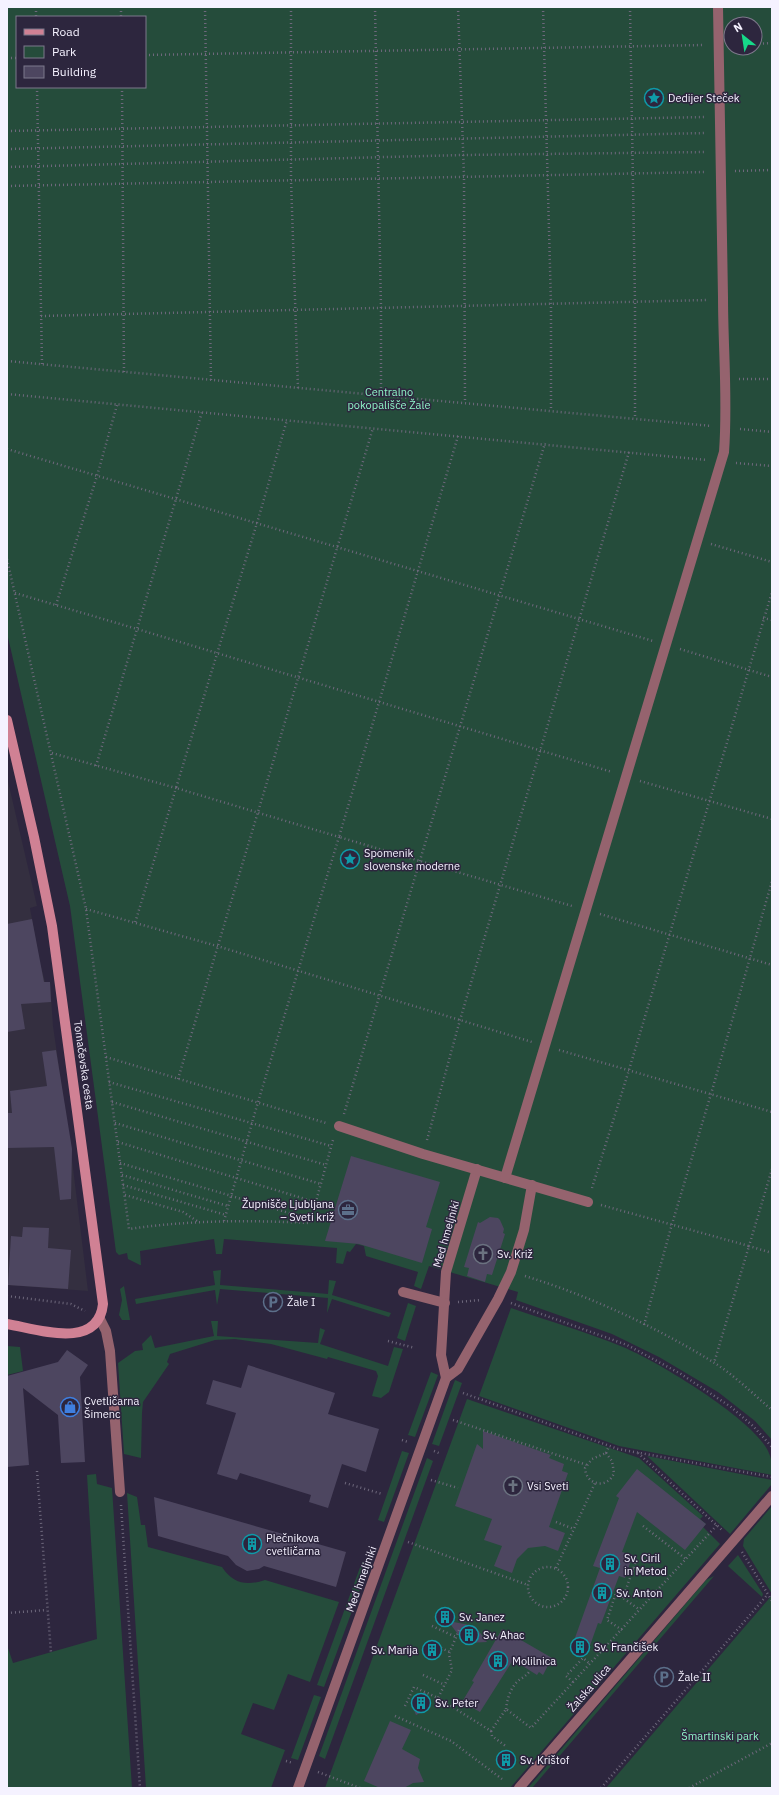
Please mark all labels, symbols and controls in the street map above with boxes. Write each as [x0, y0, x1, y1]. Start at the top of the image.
legend [16, 16, 146, 88]
north arrow [723, 16, 763, 56]
text: N [731, 19, 745, 35]
text: Road [52, 24, 80, 39]
text: Park [52, 44, 77, 59]
text: Building [52, 64, 97, 79]
place icon: Dedijer Steček [643, 87, 665, 109]
place label: Dedijer Steček [668, 91, 740, 105]
park label: Centralno pokopališče Žale [347, 385, 431, 412]
place label: Spomenik slovenske moderne [364, 846, 460, 873]
place icon: Spomenik slovenske moderne [339, 848, 361, 870]
street label: Tomačevska cesta [71, 1019, 97, 1111]
place label: Župnišče Ljubljana – Sveti križ [242, 1197, 334, 1224]
office icon: Župnišče Ljubljana – Sveti križ [337, 1199, 359, 1221]
street label: Med hmeljniki [430, 1199, 462, 1269]
church icon: Sv. Križ [472, 1243, 494, 1265]
place label: Sv. Križ [497, 1247, 533, 1261]
parking icon: Žale I [262, 1291, 284, 1313]
place label: Žale I [287, 1295, 315, 1309]
place label: Cvetličarna Šimenc [84, 1394, 139, 1421]
shop icon: Cvetličarna Šimenc [59, 1396, 81, 1418]
church icon: Vsi Sveti [502, 1475, 524, 1497]
place label: Vsi Sveti [527, 1479, 569, 1493]
place label: Plečnikova cvetličarna [266, 1531, 320, 1558]
building icon: Plečnikova cvetličarna [241, 1533, 263, 1555]
street label: Med hmeljniki [343, 1544, 379, 1614]
place label: Sv. Ciril in Metod [624, 1551, 667, 1578]
building icon: Sv. Ciril in Metod [599, 1553, 621, 1575]
building icon: Sv. Anton [591, 1582, 613, 1604]
place label: Sv. Anton [616, 1586, 662, 1600]
building icon: Sv. Janez [434, 1606, 456, 1628]
place label: Sv. Janez [459, 1610, 505, 1624]
building icon: Sv. Ahac [458, 1624, 480, 1646]
place label: Sv. Ahac [483, 1628, 525, 1642]
building icon: Sv. Frančišek [569, 1636, 591, 1658]
building icon: Sv. Marija [421, 1639, 443, 1661]
place label: Sv. Frančišek [594, 1640, 659, 1654]
place label: Sv. Marija [371, 1643, 418, 1657]
building icon: Molilnica [487, 1650, 509, 1672]
place label: Molilnica [512, 1654, 556, 1668]
street label: Žalska ulica [565, 1661, 613, 1715]
parking icon: Žale II [653, 1666, 675, 1688]
place label: Žale II [678, 1670, 711, 1684]
building icon: Sv. Peter [410, 1692, 432, 1714]
place label: Sv. Peter [435, 1696, 478, 1710]
park label: Šmartinski park [681, 1729, 759, 1743]
building icon: Sv. Krištof [495, 1749, 517, 1771]
place label: Sv. Krištof [520, 1753, 570, 1767]

